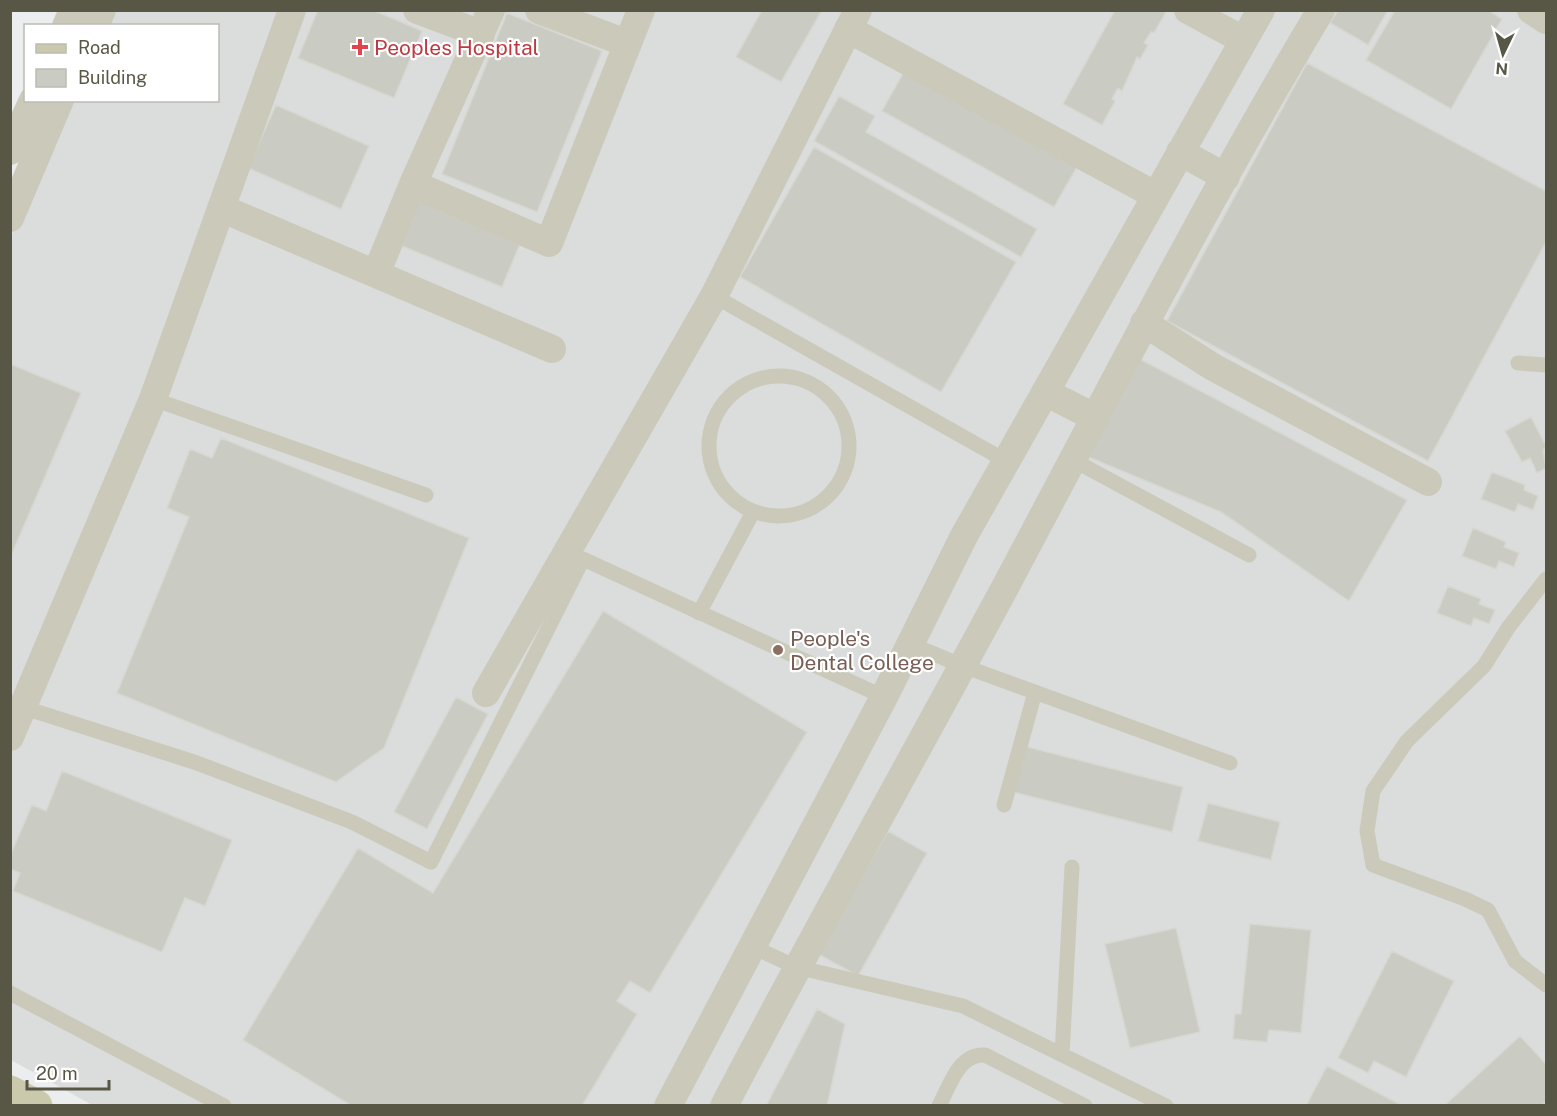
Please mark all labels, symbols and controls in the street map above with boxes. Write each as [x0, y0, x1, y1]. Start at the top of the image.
legend [24, 24, 219, 102]
north arrow [1473, 24, 1533, 84]
place label: Peoples Hospital [374, 35, 539, 60]
text: Road [78, 37, 121, 58]
marker: Peoples Hospital [351, 38, 369, 56]
text: N [1495, 58, 1509, 78]
text: Building [78, 67, 147, 88]
place label: People's Dental College [790, 626, 934, 675]
marker: People's Dental College [771, 643, 785, 657]
scale bar [27, 1053, 110, 1091]
text: 20 m [36, 1063, 78, 1084]

